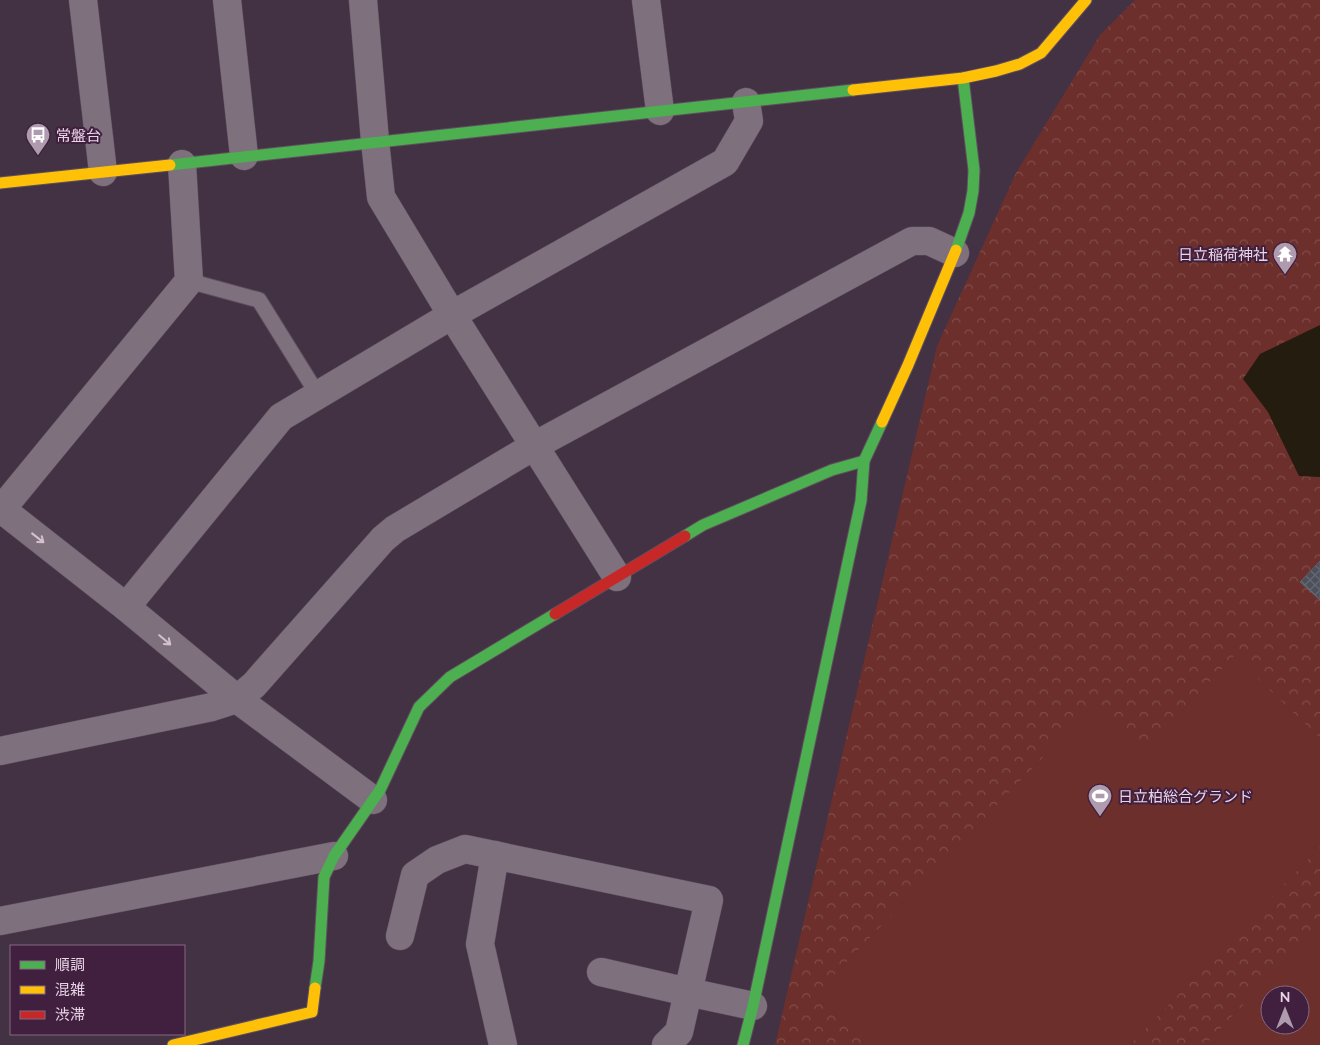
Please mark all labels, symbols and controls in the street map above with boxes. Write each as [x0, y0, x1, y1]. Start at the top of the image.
bus stop icon: 常盤台 [25, 122, 51, 156]
place label: 常盤台 [56, 126, 101, 145]
temple icon: 日立稲荷神社 [1272, 241, 1298, 275]
place label: 日立稲荷神社 [1178, 245, 1268, 264]
one-way arrow [31, 533, 44, 544]
one-way arrow [159, 634, 172, 645]
sports icon: 日立柏総合グランド [1087, 783, 1113, 817]
place label: 日立柏総合グランド [1118, 787, 1253, 806]
legend [10, 945, 185, 1035]
text: 順調 [55, 955, 85, 974]
text: 混雑 [55, 980, 85, 999]
north arrow [1260, 985, 1310, 1035]
text: N [1280, 988, 1290, 1006]
text: 渋滞 [55, 1005, 85, 1024]

